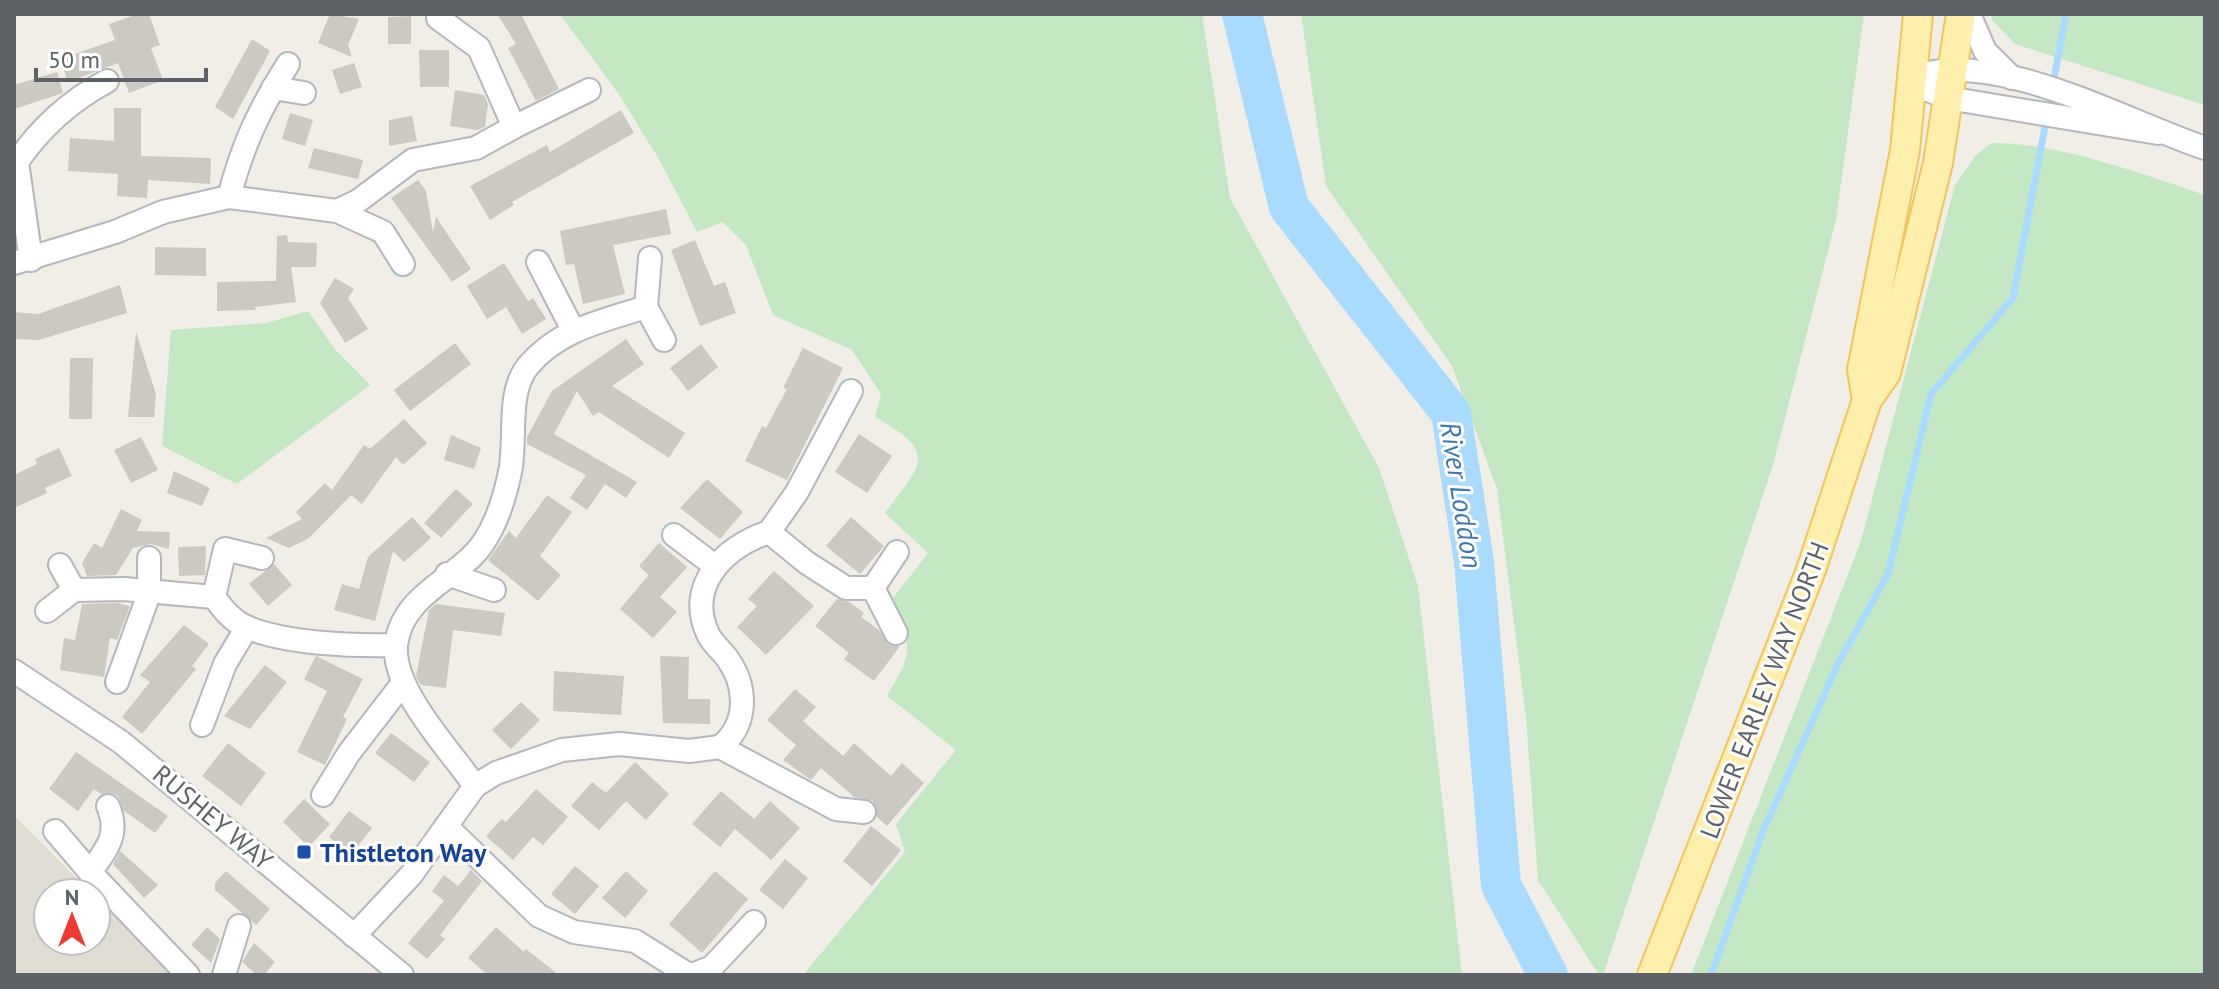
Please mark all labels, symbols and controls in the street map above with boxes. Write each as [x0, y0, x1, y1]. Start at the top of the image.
scale bar [36, 32, 206, 82]
text: 50 m [48, 44, 100, 75]
water label: River Loddon [1432, 419, 1492, 571]
street label: LOWER EARLEY WAY NORTH [1692, 537, 1836, 843]
street label: RUSHEY WAY [146, 757, 280, 877]
place label: Thistleton Way [320, 836, 487, 869]
marker: Thistleton Way [295, 843, 313, 861]
north arrow [32, 877, 112, 957]
text: N [65, 883, 79, 911]

